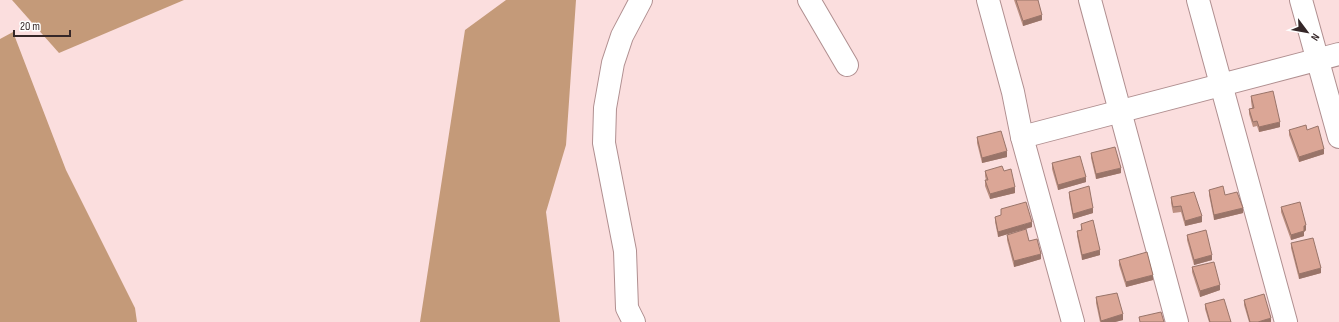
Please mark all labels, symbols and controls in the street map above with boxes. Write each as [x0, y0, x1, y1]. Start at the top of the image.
scale bar [14, 12, 70, 38]
north arrow [1287, 12, 1327, 52]
text: 20 m [20, 19, 40, 34]
text: N [1308, 31, 1322, 43]

